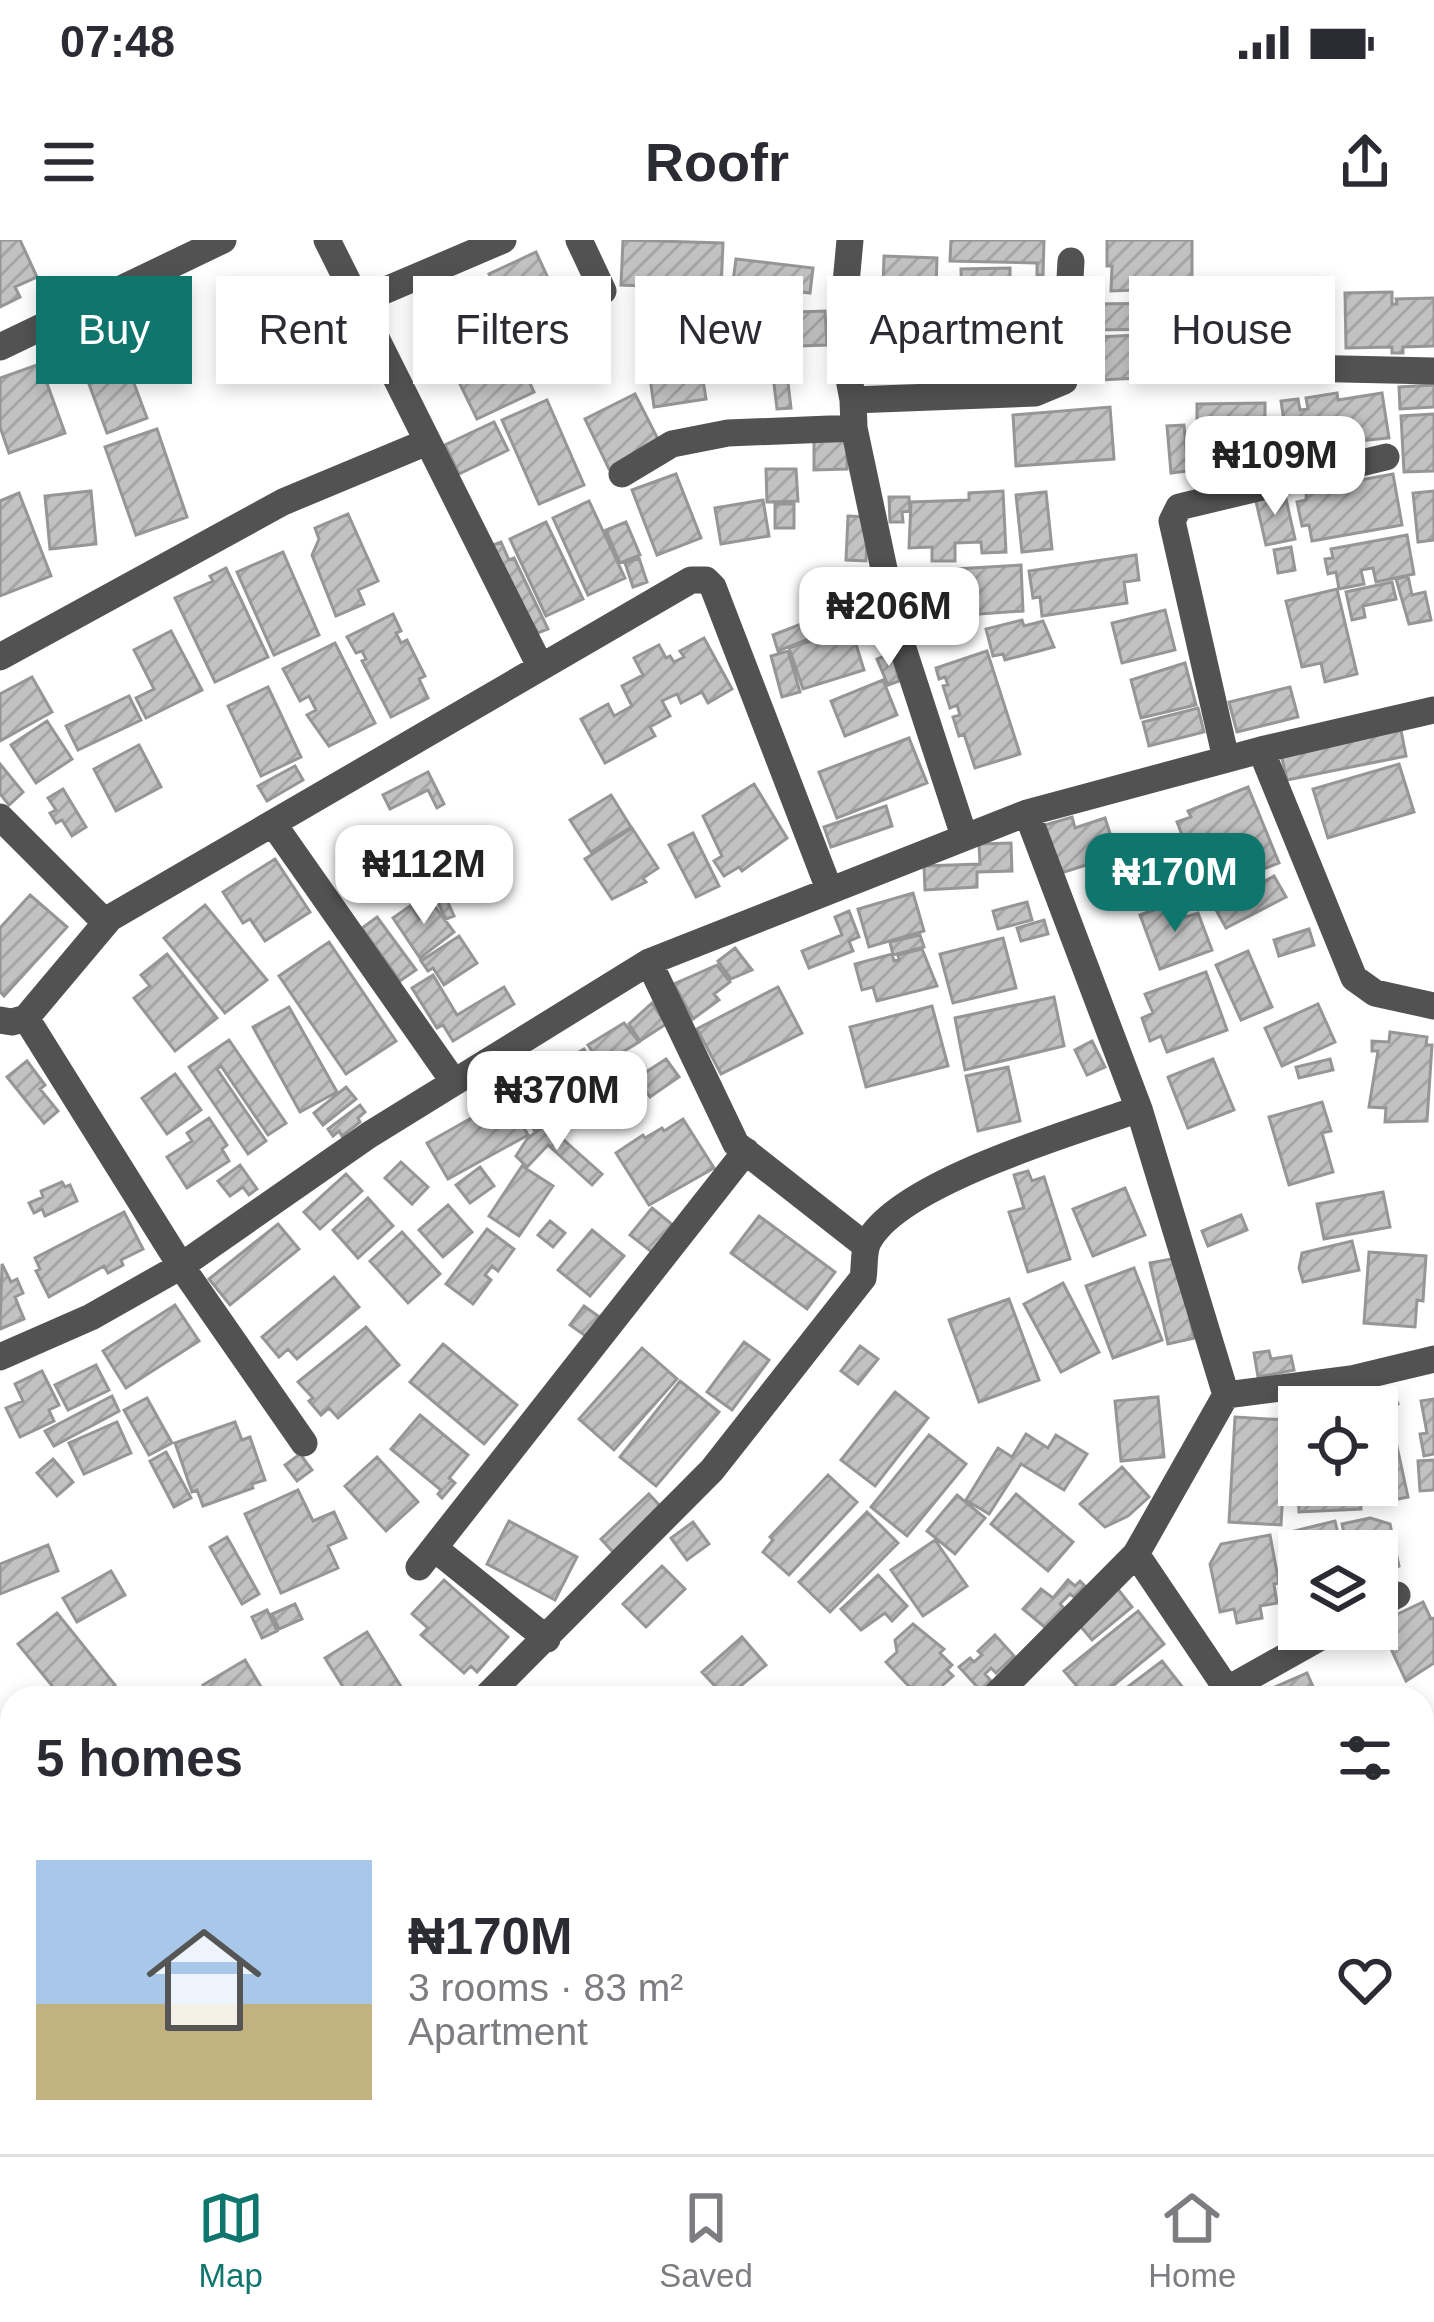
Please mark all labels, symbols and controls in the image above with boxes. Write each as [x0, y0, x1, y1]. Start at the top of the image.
text: 07:48 [60, 16, 175, 67]
icon: menu [36, 129, 102, 195]
icon: share [1332, 129, 1398, 195]
text: Roofr [645, 132, 789, 192]
chip: Buy [36, 276, 192, 384]
chip: Rent [216, 276, 389, 384]
chip: Filters [413, 276, 611, 384]
chip: New [635, 276, 803, 384]
chip: Apartment [827, 276, 1105, 384]
chip: House [1129, 276, 1335, 384]
pin: ₦109M [1191, 416, 1359, 518]
text: ₦109M [1212, 433, 1338, 476]
pin: ₦206M [805, 567, 973, 669]
text: ₦206M [826, 584, 952, 627]
pin: ₦112M [340, 825, 508, 927]
pin: ₦170M [1091, 833, 1259, 935]
text: ₦112M [362, 842, 486, 885]
text: ₦170M [1112, 850, 1238, 893]
pin: ₦370M [473, 1051, 641, 1153]
text: ₦370M [494, 1068, 620, 1111]
map controls [1278, 1386, 1398, 1650]
button: locate [1278, 1386, 1398, 1506]
button: layers [1278, 1530, 1398, 1650]
icon: filters [1332, 1725, 1398, 1791]
text: 5 homes [36, 1730, 243, 1787]
icon: home [132, 1908, 276, 2052]
text: ₦170M [408, 1908, 572, 1965]
icon: heart [1332, 1947, 1398, 2013]
text: 3 rooms · 83 m² [408, 1966, 683, 2009]
text: Apartment [408, 2010, 588, 2053]
tab: Map [198, 2185, 264, 2295]
tab: Saved [659, 2185, 753, 2295]
tab: Home [1148, 2185, 1236, 2295]

